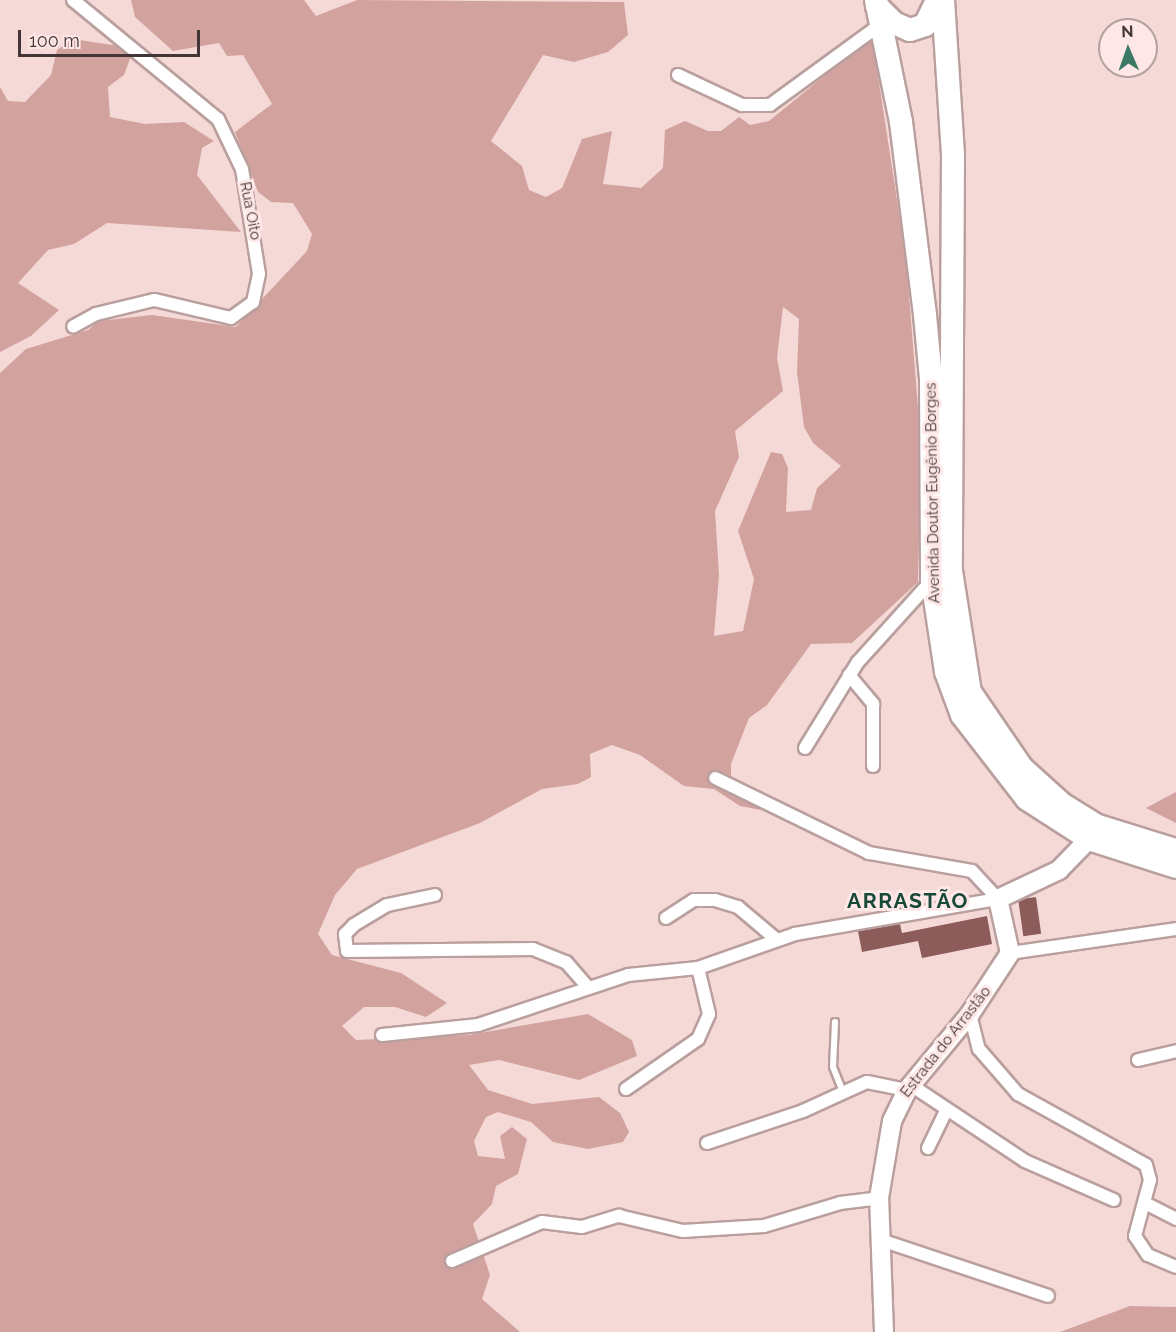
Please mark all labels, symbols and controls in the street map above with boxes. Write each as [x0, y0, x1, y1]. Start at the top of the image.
scale bar [21, 18, 202, 56]
north arrow [1098, 18, 1158, 78]
text: N [1121, 22, 1134, 41]
text: 100 m [29, 30, 80, 51]
street label: Rua Oito [236, 180, 264, 242]
street label: Avenida Doutor Eugênio Borges [922, 382, 944, 604]
district label: ARRASTÃO [847, 888, 969, 914]
street label: Estrada do Arrastão [897, 983, 995, 1101]

